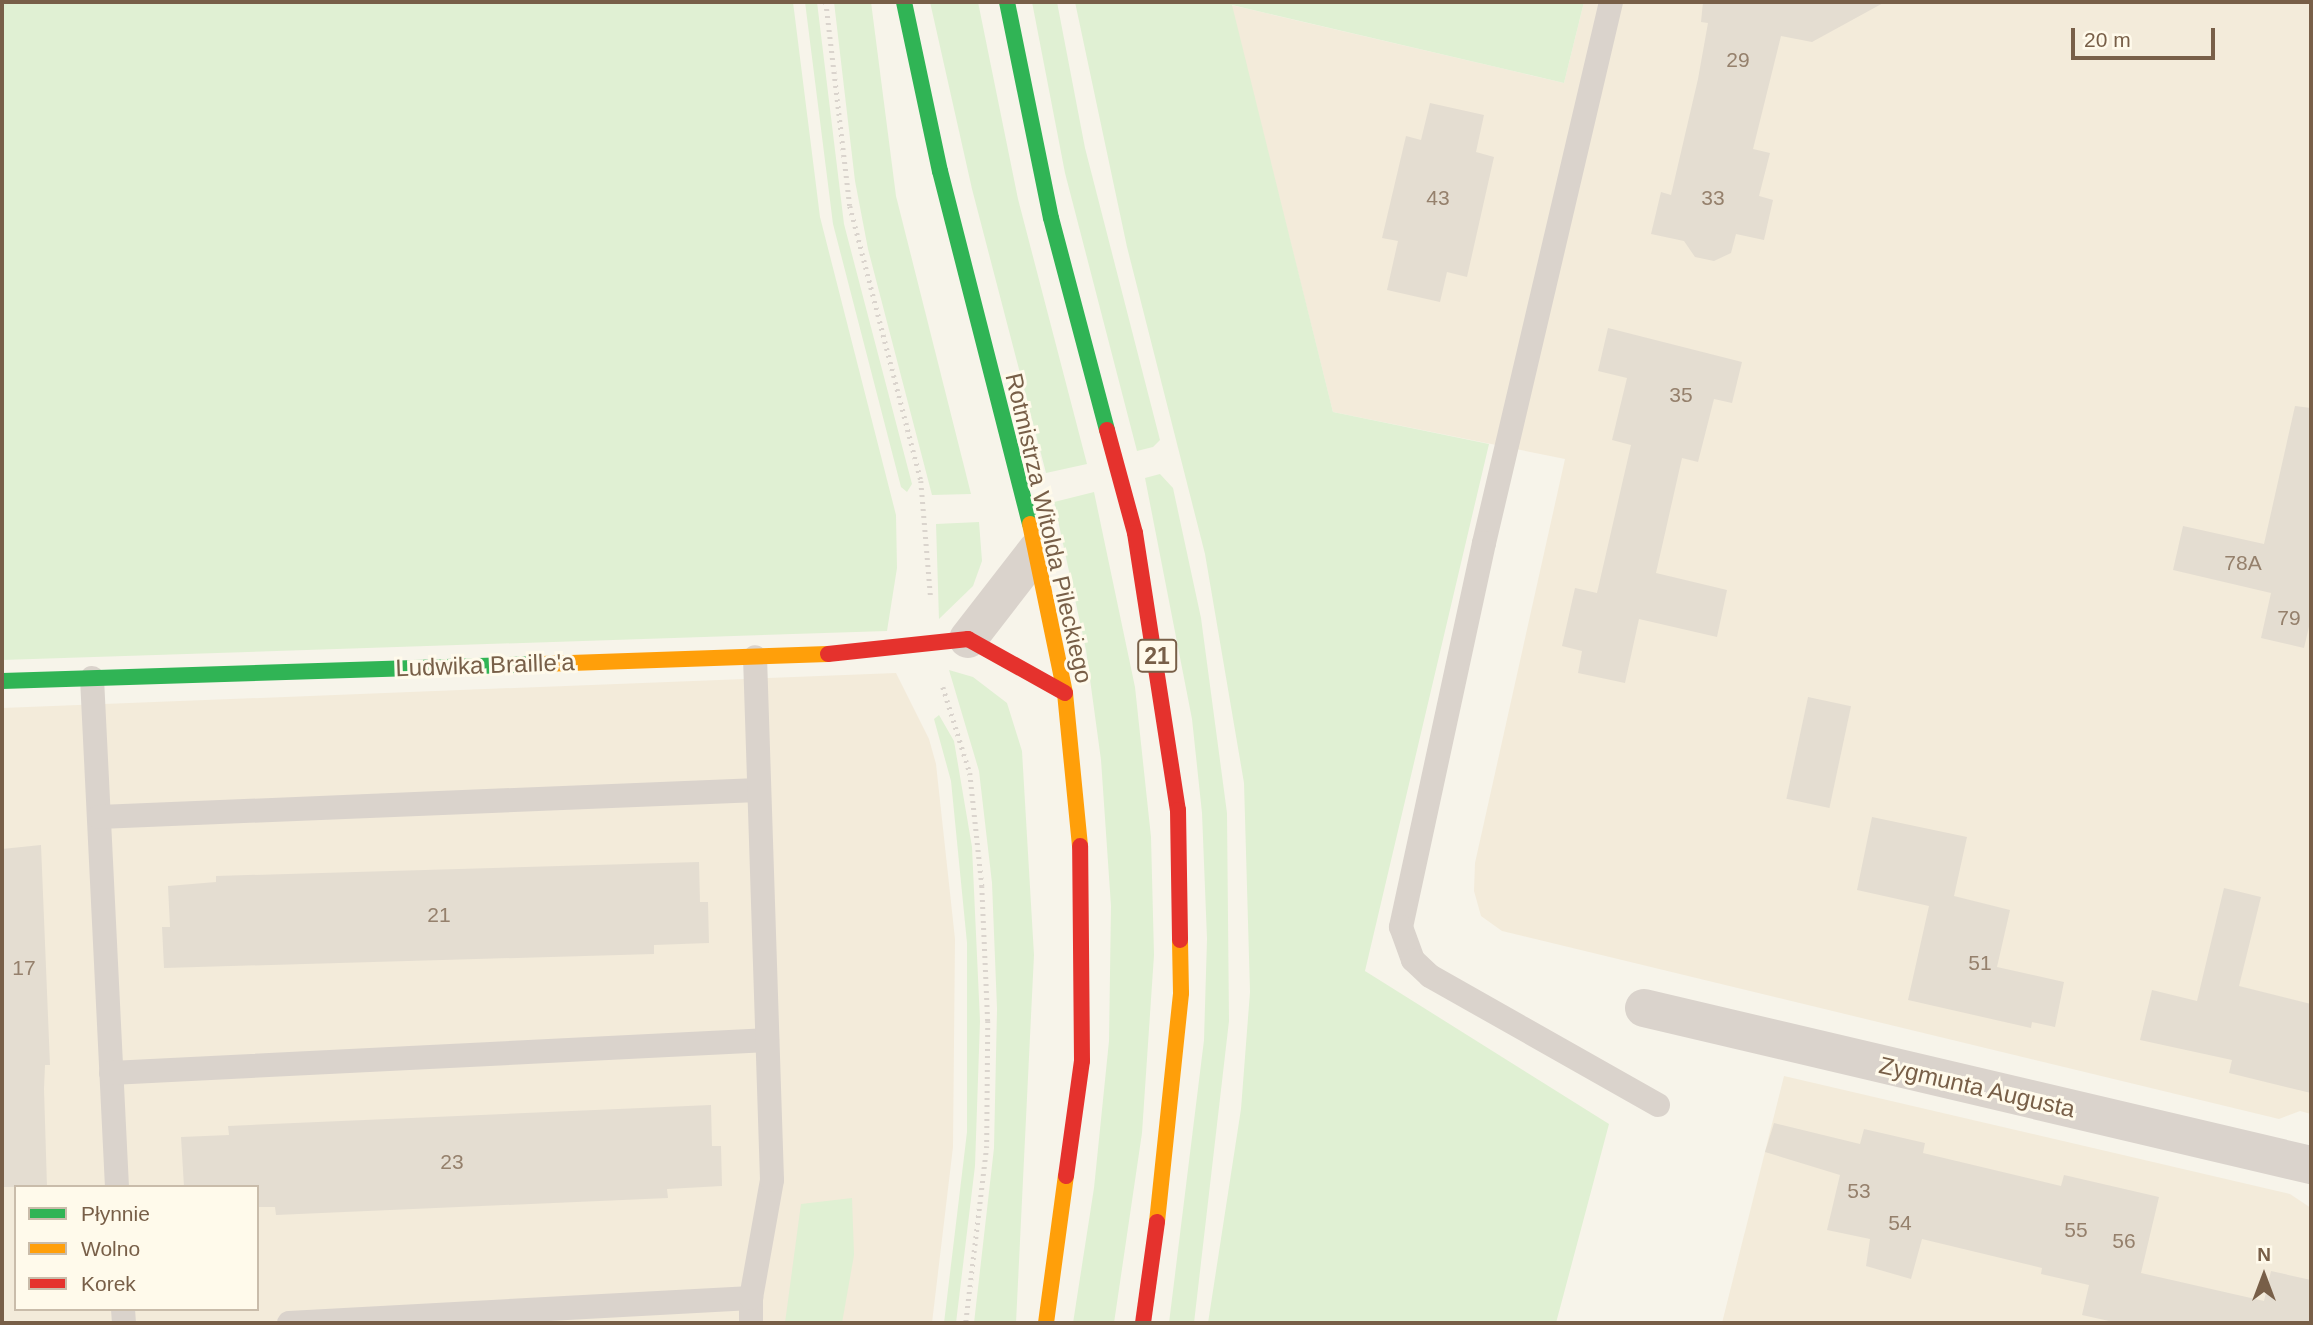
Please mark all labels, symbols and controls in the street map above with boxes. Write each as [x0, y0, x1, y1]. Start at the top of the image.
scale bar [2075, 14, 2218, 58]
text: 20 m [2084, 28, 2131, 51]
house number: 29 [1726, 47, 1750, 73]
house number: 43 [1426, 185, 1450, 211]
house number: 33 [1701, 185, 1725, 211]
street label: Rotmistrza Witolda Pileckiego [999, 370, 1099, 686]
house number: 35 [1669, 382, 1693, 408]
house number: 78A [2224, 550, 2262, 576]
house number: 79 [2277, 605, 2301, 631]
road number: 21 [1136, 636, 1178, 676]
street label: Ludwika Braille'a [395, 647, 575, 683]
house number: 21 [427, 902, 451, 928]
house number: 51 [1968, 950, 1992, 976]
house number: 17 [12, 955, 36, 981]
street label: Zygmunta Augusta [1876, 1050, 2078, 1124]
house number: 23 [440, 1149, 464, 1175]
house number: 53 [1847, 1178, 1871, 1204]
legend [14, 1185, 259, 1311]
text: Płynnie [81, 1202, 150, 1225]
house number: 54 [1888, 1210, 1912, 1236]
house number: 55 [2064, 1217, 2088, 1243]
house number: 56 [2112, 1228, 2136, 1254]
text: Wolno [81, 1237, 140, 1260]
north arrow [2229, 1241, 2299, 1311]
text: N [2257, 1244, 2271, 1265]
text: Korek [81, 1272, 136, 1295]

